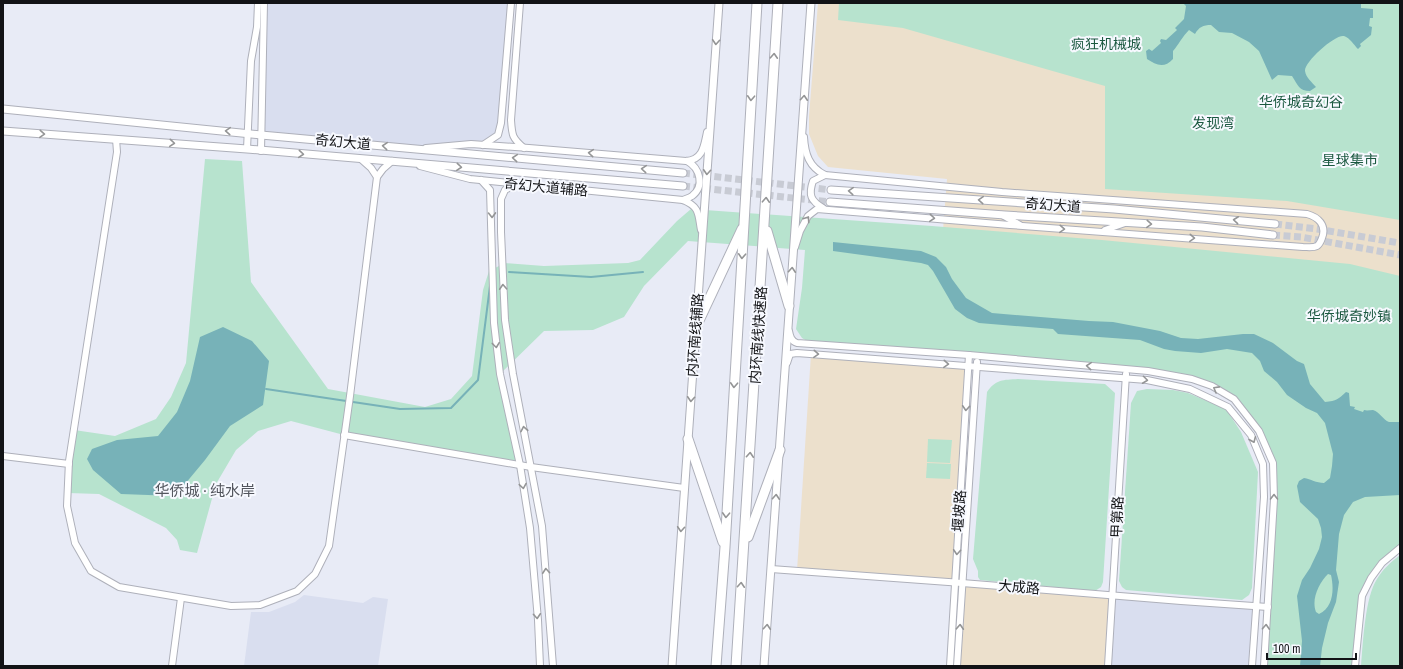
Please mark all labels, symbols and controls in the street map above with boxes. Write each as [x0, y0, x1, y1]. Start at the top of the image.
park label: 疯狂机械城 [1071, 35, 1141, 53]
one-way arrow [712, 39, 721, 45]
one-way arrow [770, 53, 779, 59]
park label: 华侨城奇幻谷 [1259, 93, 1343, 111]
one-way arrow [747, 95, 756, 101]
one-way arrow [800, 95, 809, 101]
park label: 发现湾 [1192, 114, 1234, 132]
one-way arrow [225, 127, 231, 136]
one-way arrow [39, 129, 45, 138]
street label: 奇幻大道 [314, 131, 372, 153]
one-way arrow [168, 139, 175, 148]
one-way arrow [382, 141, 388, 150]
one-way arrow [588, 149, 594, 158]
one-way arrow [298, 150, 304, 159]
park label: 星球集市 [1322, 151, 1378, 169]
one-way arrow [512, 153, 518, 162]
one-way arrow [455, 163, 462, 172]
one-way arrow [641, 165, 647, 174]
one-way arrow [702, 169, 711, 175]
street label: 奇幻大道辅路 [503, 174, 589, 200]
one-way arrow [848, 187, 854, 196]
street label: 奇幻大道 [1024, 194, 1082, 216]
one-way arrow [978, 196, 984, 205]
one-way arrow [762, 197, 770, 203]
one-way arrow [488, 212, 496, 218]
one-way arrow [929, 214, 935, 223]
one-way arrow [1233, 215, 1239, 224]
one-way arrow [803, 216, 810, 223]
one-way arrow [1146, 220, 1152, 229]
one-way arrow [1059, 224, 1065, 233]
one-way arrow [1189, 234, 1195, 243]
one-way arrow [738, 253, 746, 259]
one-way arrow [788, 267, 796, 273]
one-way arrow [499, 284, 508, 290]
street label: 内环南线快速路 [746, 285, 770, 385]
street label: 内环南线辅路 [683, 292, 707, 378]
park label: 华侨城奇妙镇 [1307, 307, 1391, 325]
one-way arrow [492, 342, 501, 348]
one-way arrow [813, 350, 819, 359]
one-way arrow [943, 359, 949, 368]
one-way arrow [1086, 361, 1092, 370]
one-way arrow [1142, 375, 1148, 384]
one-way arrow [730, 382, 739, 388]
one-way arrow [1213, 386, 1221, 394]
one-way arrow [686, 396, 695, 402]
one-way arrow [962, 405, 970, 411]
one-way arrow [520, 426, 529, 432]
one-way arrow [1248, 436, 1256, 444]
one-way arrow [745, 452, 754, 458]
district label: 华侨城 · 纯水岸 [155, 480, 255, 501]
one-way arrow [518, 483, 527, 490]
street label: 堰坡路 [949, 489, 969, 533]
one-way arrow [772, 494, 781, 500]
one-way arrow [1270, 494, 1278, 500]
street label: 甲第路 [1107, 496, 1127, 538]
one-way arrow [722, 512, 731, 518]
one-way arrow [677, 526, 686, 532]
one-way arrow [952, 549, 961, 555]
one-way arrow [542, 568, 551, 574]
street label: 大成路 [997, 576, 1041, 598]
one-way arrow [737, 582, 746, 588]
one-way arrow [533, 613, 542, 619]
one-way arrow [763, 624, 772, 630]
one-way arrow [955, 624, 964, 630]
one-way arrow [1262, 624, 1271, 630]
scale bar [1267, 635, 1356, 661]
text: 100 m [1273, 641, 1300, 657]

